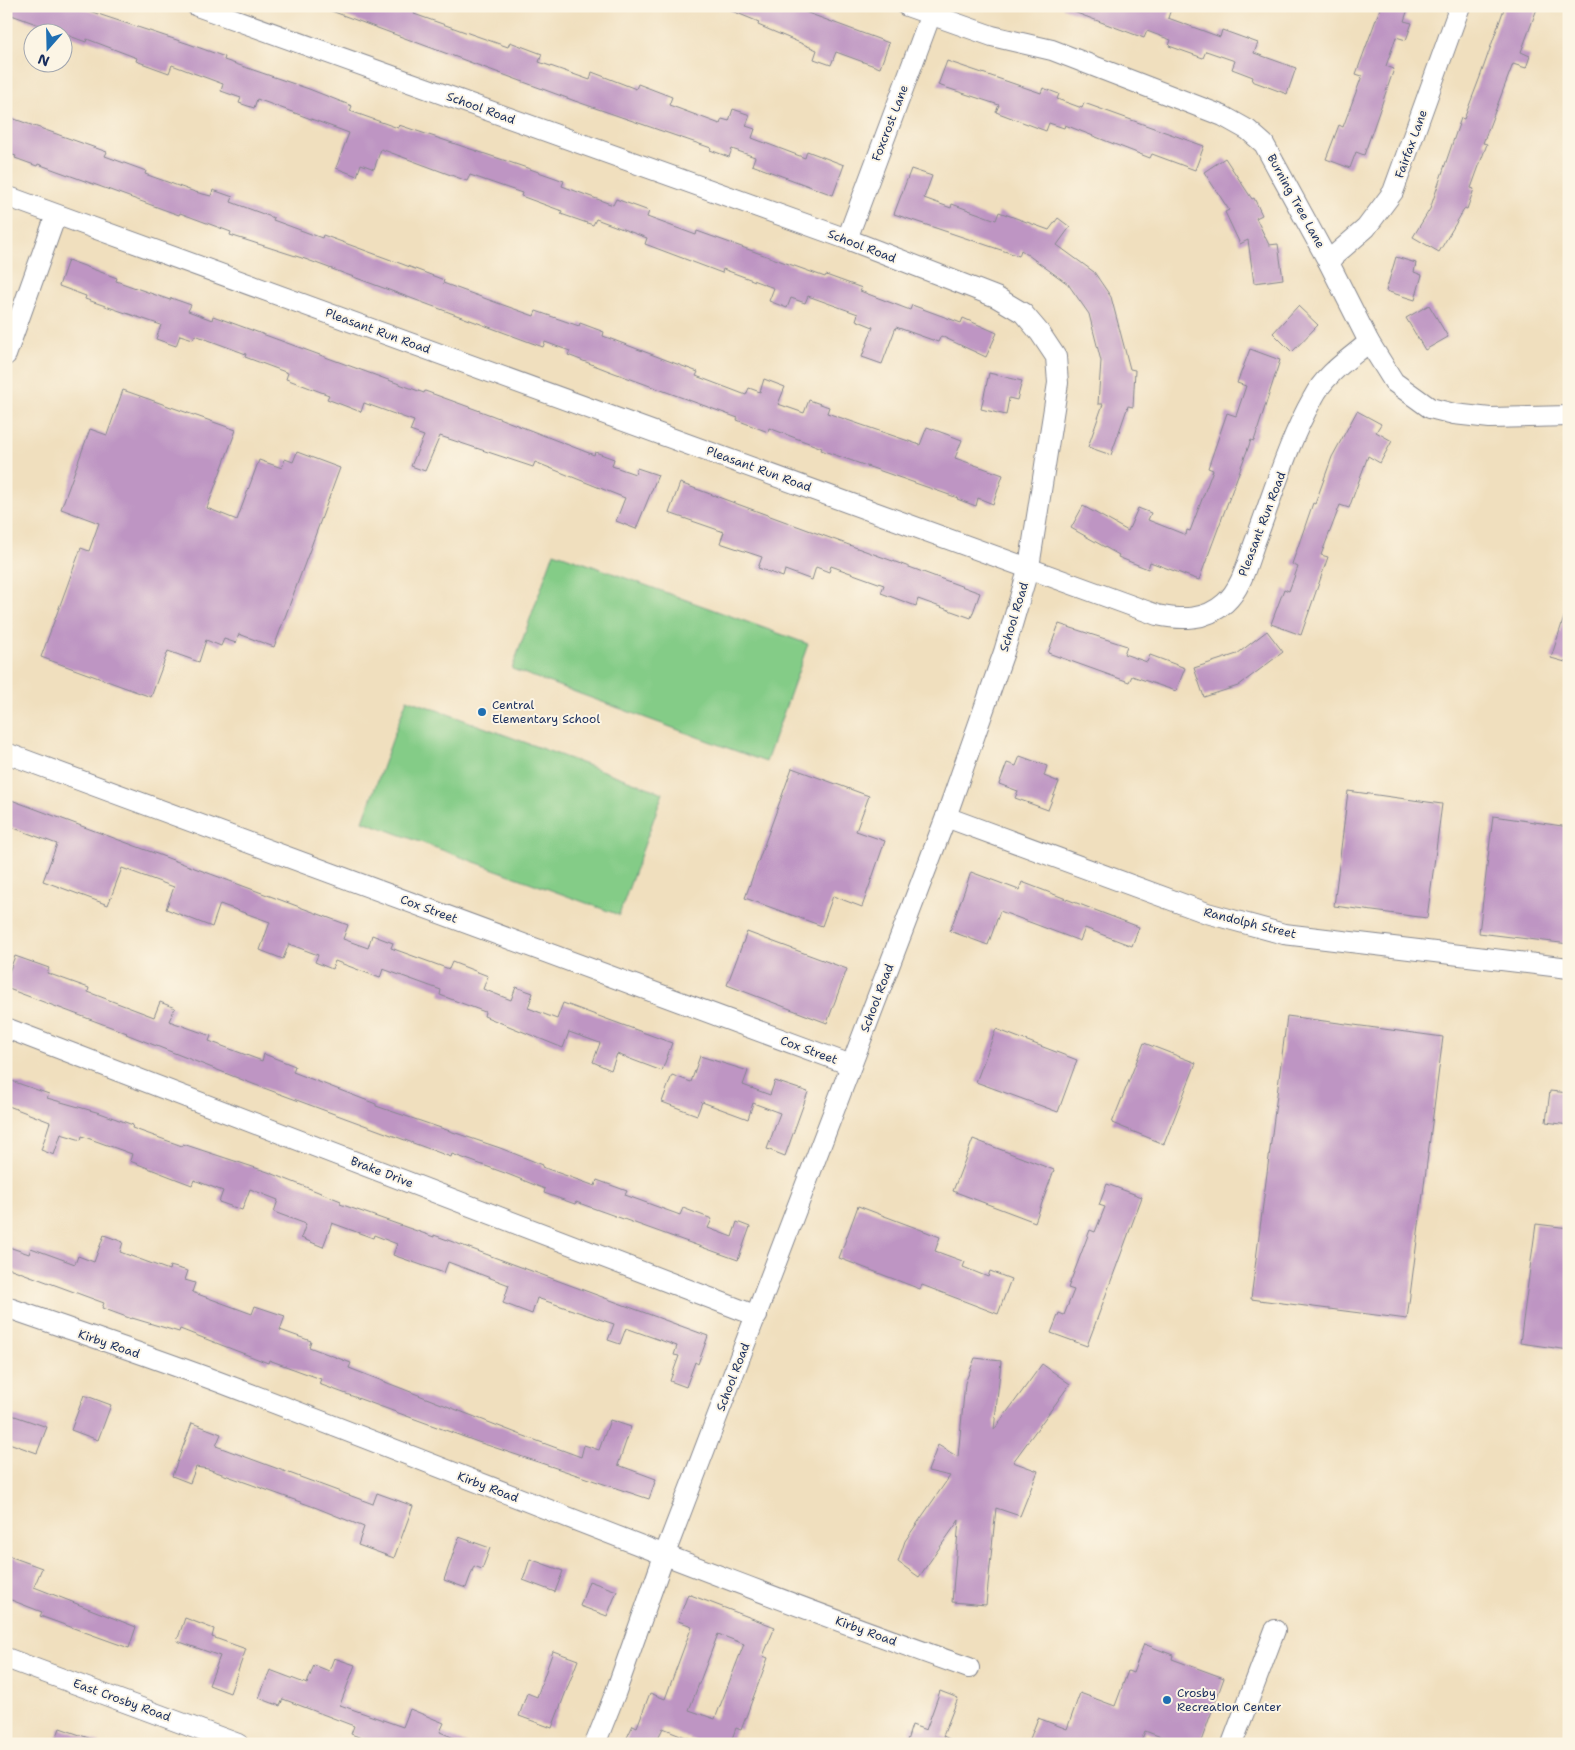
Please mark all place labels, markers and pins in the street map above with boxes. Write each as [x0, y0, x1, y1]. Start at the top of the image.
place label: Central Elementary School [492, 697, 600, 727]
marker: Central Elementary School [476, 706, 488, 718]
place label: Crosby Recreation Center [1177, 1685, 1282, 1715]
marker: Crosby Recreation Center [1161, 1694, 1173, 1706]

